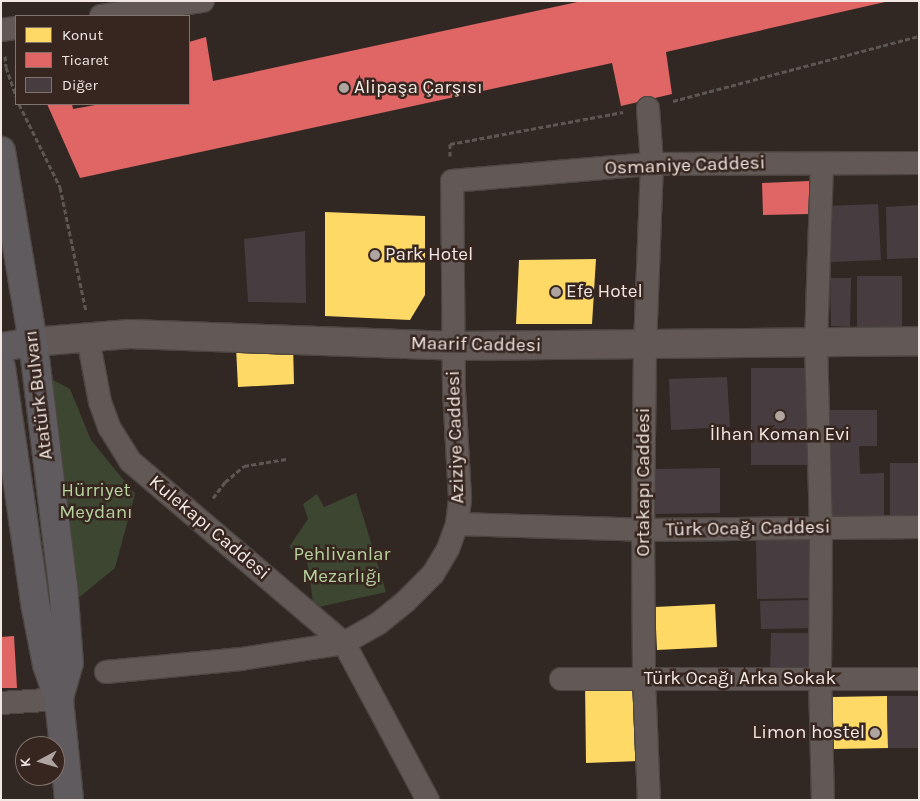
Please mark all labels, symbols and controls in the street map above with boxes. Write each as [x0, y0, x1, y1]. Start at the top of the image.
legend [15, 15, 190, 105]
text: Konut [62, 26, 103, 44]
text: Ticaret [62, 51, 109, 69]
text: Diğer [62, 76, 98, 94]
place label: Alipaşa Çarşısı [354, 77, 483, 99]
marker: Alipaşa Çarşısı [338, 82, 350, 94]
street label: Osmaniye Caddesi [604, 152, 766, 180]
place label: Park Hotel [385, 244, 473, 266]
marker: Park Hotel [369, 249, 381, 261]
place label: Efe Hotel [566, 281, 643, 303]
marker: Efe Hotel [550, 286, 562, 298]
street label: Atatürk Bulvarı [20, 329, 58, 461]
street label: Maarif Caddesi [411, 332, 541, 358]
street label: Aziziye Caddesi [442, 370, 470, 504]
street label: Ortakapı Caddesi [633, 407, 655, 557]
marker: İlhan Koman Evi [774, 410, 786, 422]
place label: İlhan Koman Evi [710, 424, 850, 446]
street label: Kulekapı Caddesi [144, 471, 274, 585]
park label: Hürriyet Meydanı [59, 480, 133, 524]
street label: Türk Ocağı Caddesi [665, 516, 831, 542]
park label: Pehlivanlar Mezarlığı [294, 544, 390, 588]
street label: Türk Ocağı Arka Sokak [644, 668, 836, 690]
place label: Limon hostel [752, 722, 865, 744]
marker: Limon hostel [869, 727, 881, 739]
north arrow [15, 736, 65, 786]
text: K [17, 757, 35, 768]

